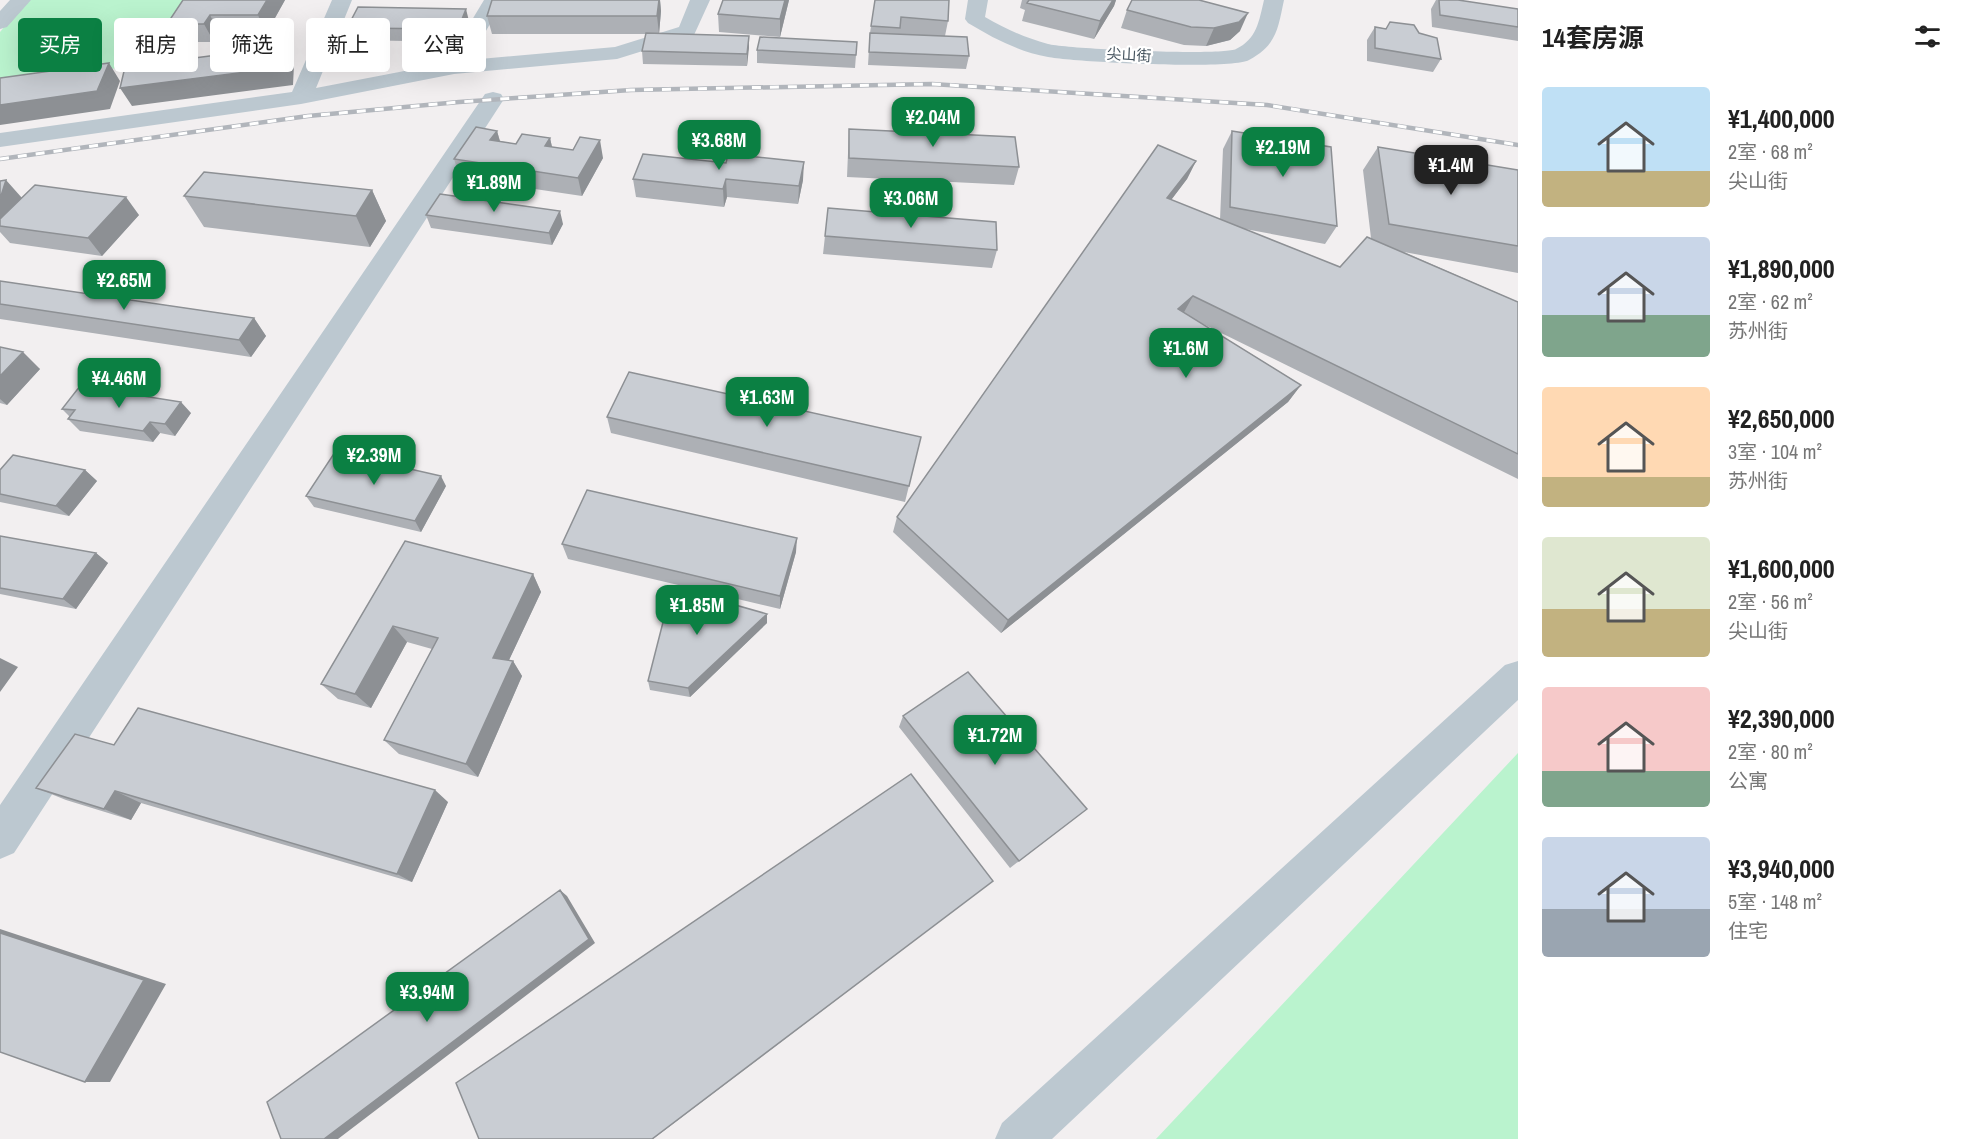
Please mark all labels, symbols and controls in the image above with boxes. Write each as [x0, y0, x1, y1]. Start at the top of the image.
chip: 买房 [18, 18, 102, 72]
chip: 租房 [114, 18, 198, 72]
chip: 筛选 [210, 18, 294, 72]
chip: 新上 [306, 18, 390, 72]
chip: 公寓 [402, 18, 486, 72]
text: 14套房源 [1542, 20, 1644, 55]
icon: filters [1911, 20, 1944, 53]
street label: 尖山街 [1106, 43, 1152, 66]
pin: ¥2.04M [884, 97, 982, 148]
text: ¥1,400,000 [1728, 101, 1835, 136]
text: ¥2.04M [906, 103, 960, 130]
icon: home [1590, 111, 1662, 183]
pin: ¥3.68M [670, 120, 768, 171]
text: ¥3.68M [692, 126, 746, 153]
pin: ¥2.19M [1234, 127, 1332, 178]
text: ¥2.19M [1256, 133, 1310, 160]
text: 2室 · 68 m² [1728, 138, 1813, 165]
pin: ¥1.4M [1409, 145, 1493, 196]
text: ¥1.4M [1428, 151, 1474, 178]
pin: ¥1.89M [445, 162, 543, 213]
text: 尖山街 [1728, 167, 1788, 194]
text: ¥1.89M [467, 168, 521, 195]
pin: ¥3.06M [862, 178, 960, 229]
text: ¥3.06M [884, 184, 938, 211]
text: ¥1,890,000 [1728, 251, 1835, 286]
pin: ¥2.65M [75, 260, 173, 311]
icon: home [1590, 261, 1662, 333]
text: ¥2.65M [97, 266, 151, 293]
text: 2室 · 62 m² [1728, 288, 1813, 315]
text: 苏州街 [1728, 317, 1788, 344]
pin: ¥1.6M [1144, 328, 1228, 379]
text: ¥1.6M [1163, 334, 1209, 361]
pin: ¥4.46M [70, 358, 168, 409]
text: ¥4.46M [92, 364, 146, 391]
pin: ¥1.63M [718, 377, 816, 428]
text: ¥1.63M [740, 383, 794, 410]
text: ¥2,650,000 [1728, 401, 1835, 436]
icon: home [1590, 411, 1662, 483]
pin: ¥2.39M [325, 435, 423, 486]
text: 3室 · 104 m² [1728, 438, 1822, 465]
text: ¥2.39M [347, 441, 401, 468]
text: 苏州街 [1728, 467, 1788, 494]
text: ¥1,600,000 [1728, 551, 1835, 586]
icon: home [1590, 561, 1662, 633]
pin: ¥1.85M [648, 585, 746, 636]
text: 2室 · 56 m² [1728, 588, 1813, 615]
text: ¥1.85M [670, 591, 724, 618]
text: 尖山街 [1728, 617, 1788, 644]
text: ¥2,390,000 [1728, 701, 1835, 736]
icon: home [1590, 711, 1662, 783]
pin: ¥1.72M [946, 715, 1044, 766]
text: ¥1.72M [968, 721, 1022, 748]
text: 2室 · 80 m² [1728, 738, 1813, 765]
text: 公寓 [1728, 767, 1768, 794]
text: ¥3,940,000 [1728, 851, 1835, 886]
icon: home [1590, 861, 1662, 933]
text: 5室 · 148 m² [1728, 888, 1822, 915]
text: 住宅 [1728, 917, 1768, 944]
pin: ¥3.94M [378, 972, 476, 1023]
text: ¥3.94M [400, 978, 454, 1005]

